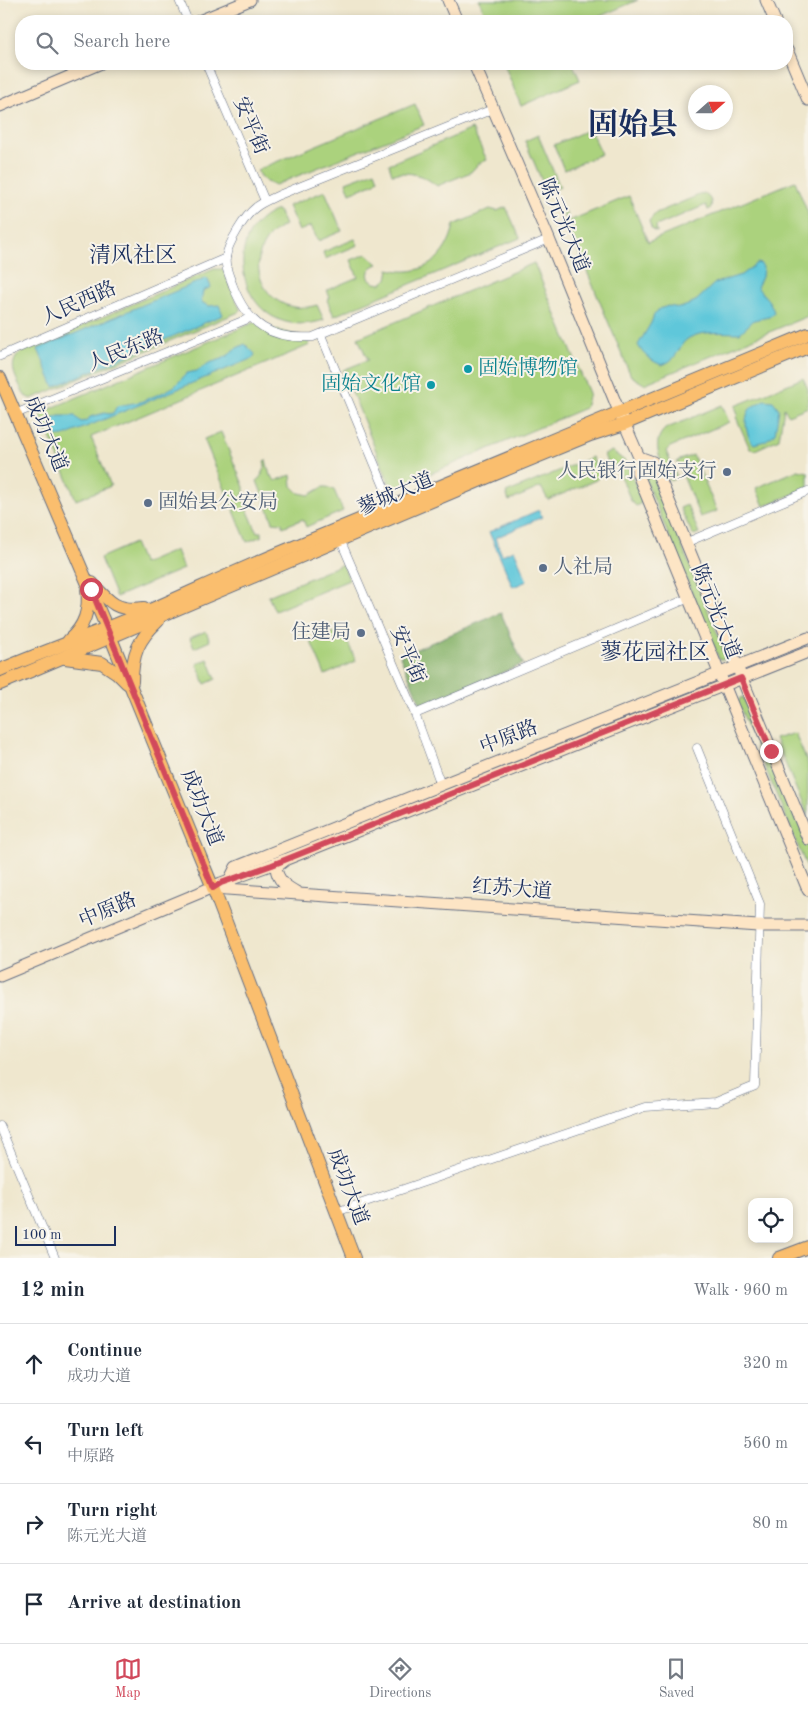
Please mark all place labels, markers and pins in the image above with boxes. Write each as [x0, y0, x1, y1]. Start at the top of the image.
place label: 固始博物馆 [478, 357, 578, 379]
marker: 固始博物馆 [462, 363, 474, 375]
place label: 固始文化馆 [321, 373, 421, 395]
marker: 固始文化馆 [425, 379, 437, 391]
place label: 人民银行固始支行 [557, 460, 717, 482]
marker: 人民银行固始支行 [721, 466, 733, 478]
place label: 固始县公安局 [158, 491, 278, 513]
marker: 固始县公安局 [142, 497, 154, 509]
place label: 人社局 [553, 556, 613, 578]
marker: 人社局 [537, 562, 549, 574]
place label: 住建局 [291, 621, 351, 643]
marker: 住建局 [355, 627, 367, 639]

